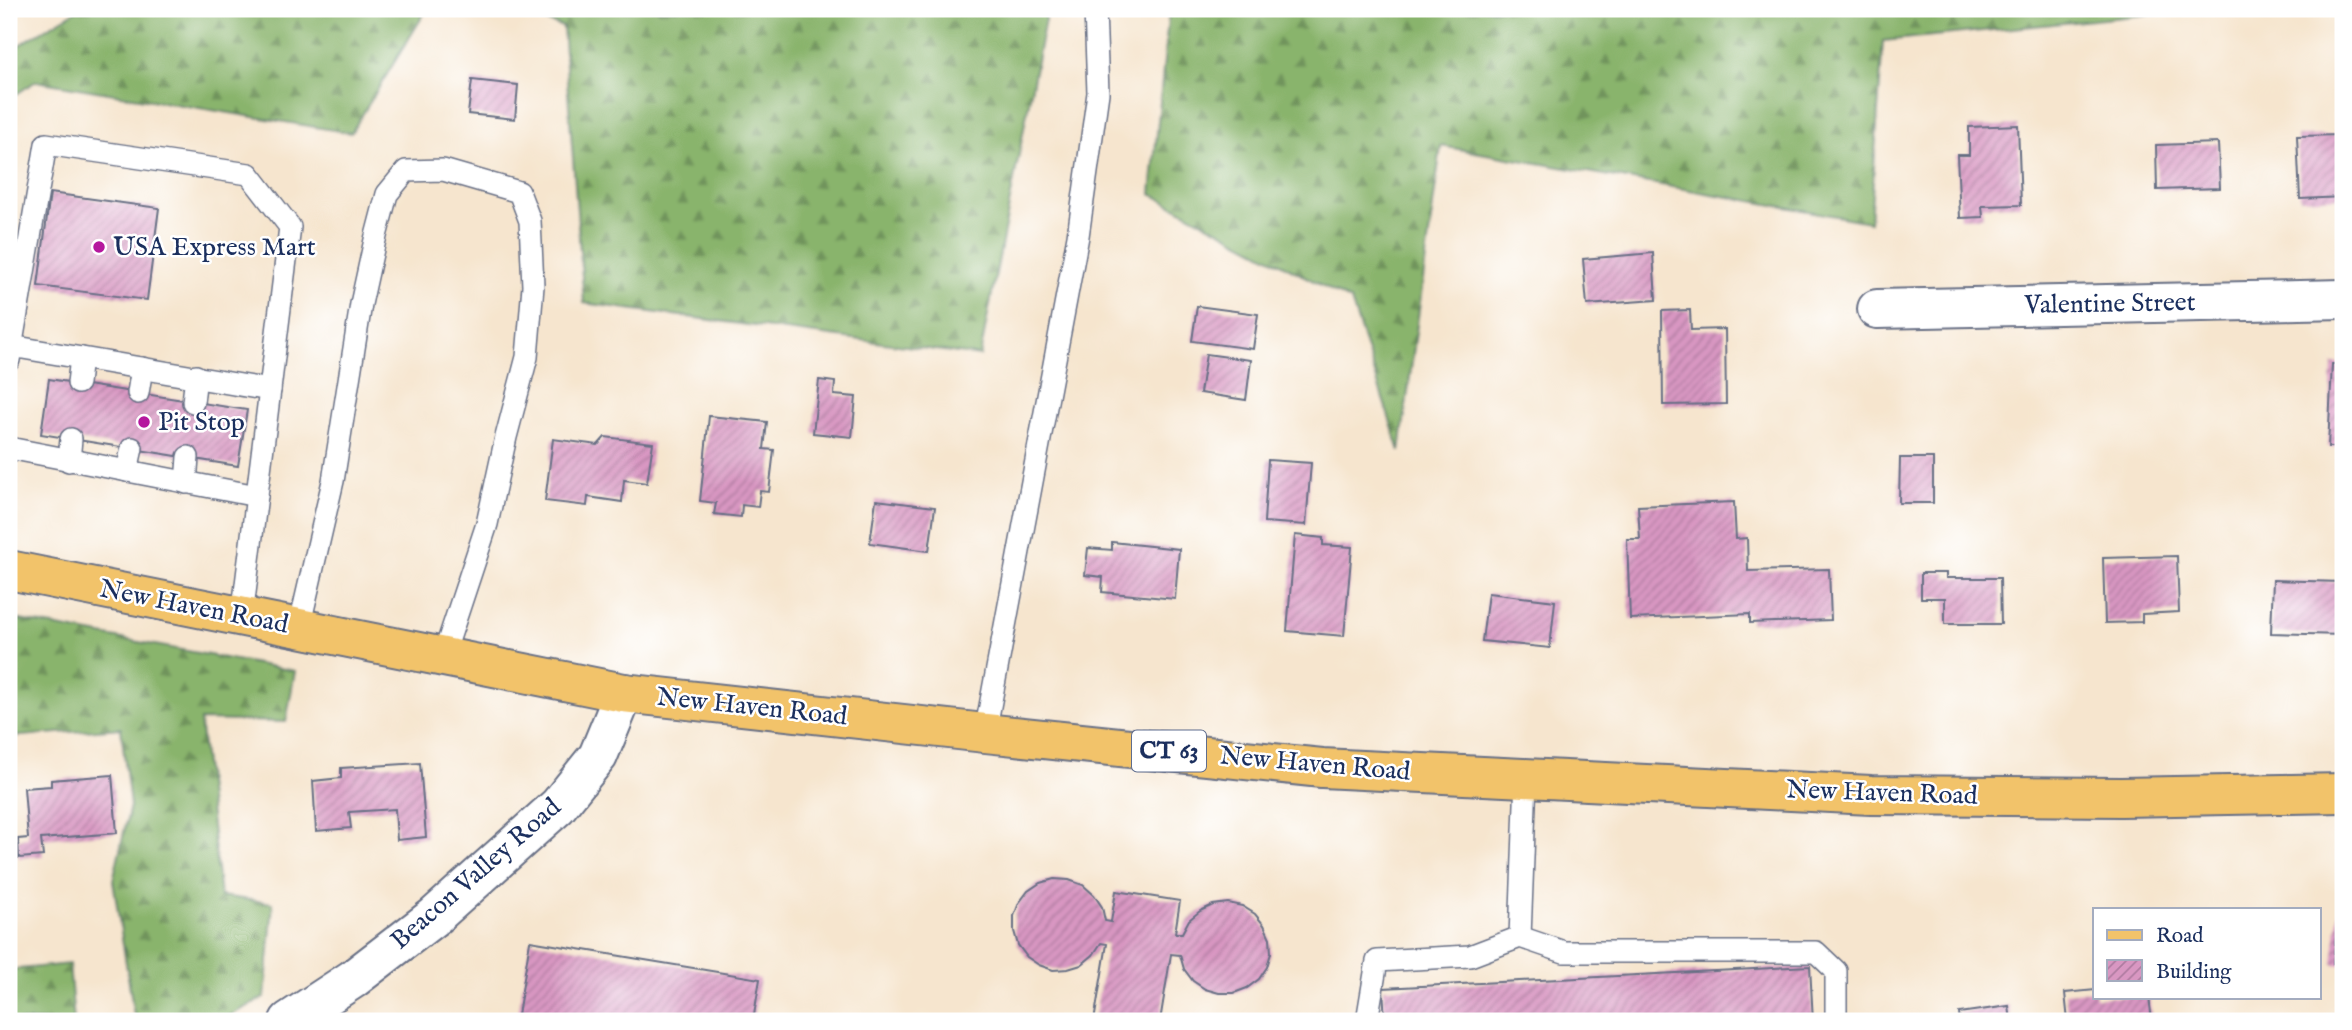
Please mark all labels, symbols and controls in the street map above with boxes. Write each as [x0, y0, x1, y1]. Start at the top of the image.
place label: USA Express Mart [113, 231, 316, 264]
marker: USA Express Mart [91, 239, 107, 255]
street label: Valentine Street [2023, 286, 2196, 322]
place label: Pit Stop [158, 406, 245, 439]
marker: Pit Stop [136, 414, 152, 430]
street label: New Haven Road [97, 573, 291, 641]
street label: New Haven Road [655, 681, 849, 733]
road number: CT 63 [1132, 730, 1206, 772]
street label: New Haven Road [1218, 739, 1412, 789]
street label: New Haven Road [1786, 773, 1978, 813]
street label: Beacon Valley Road [384, 791, 568, 957]
legend [2093, 908, 2320, 998]
text: Road [2156, 923, 2204, 950]
text: Building [2156, 959, 2232, 986]

